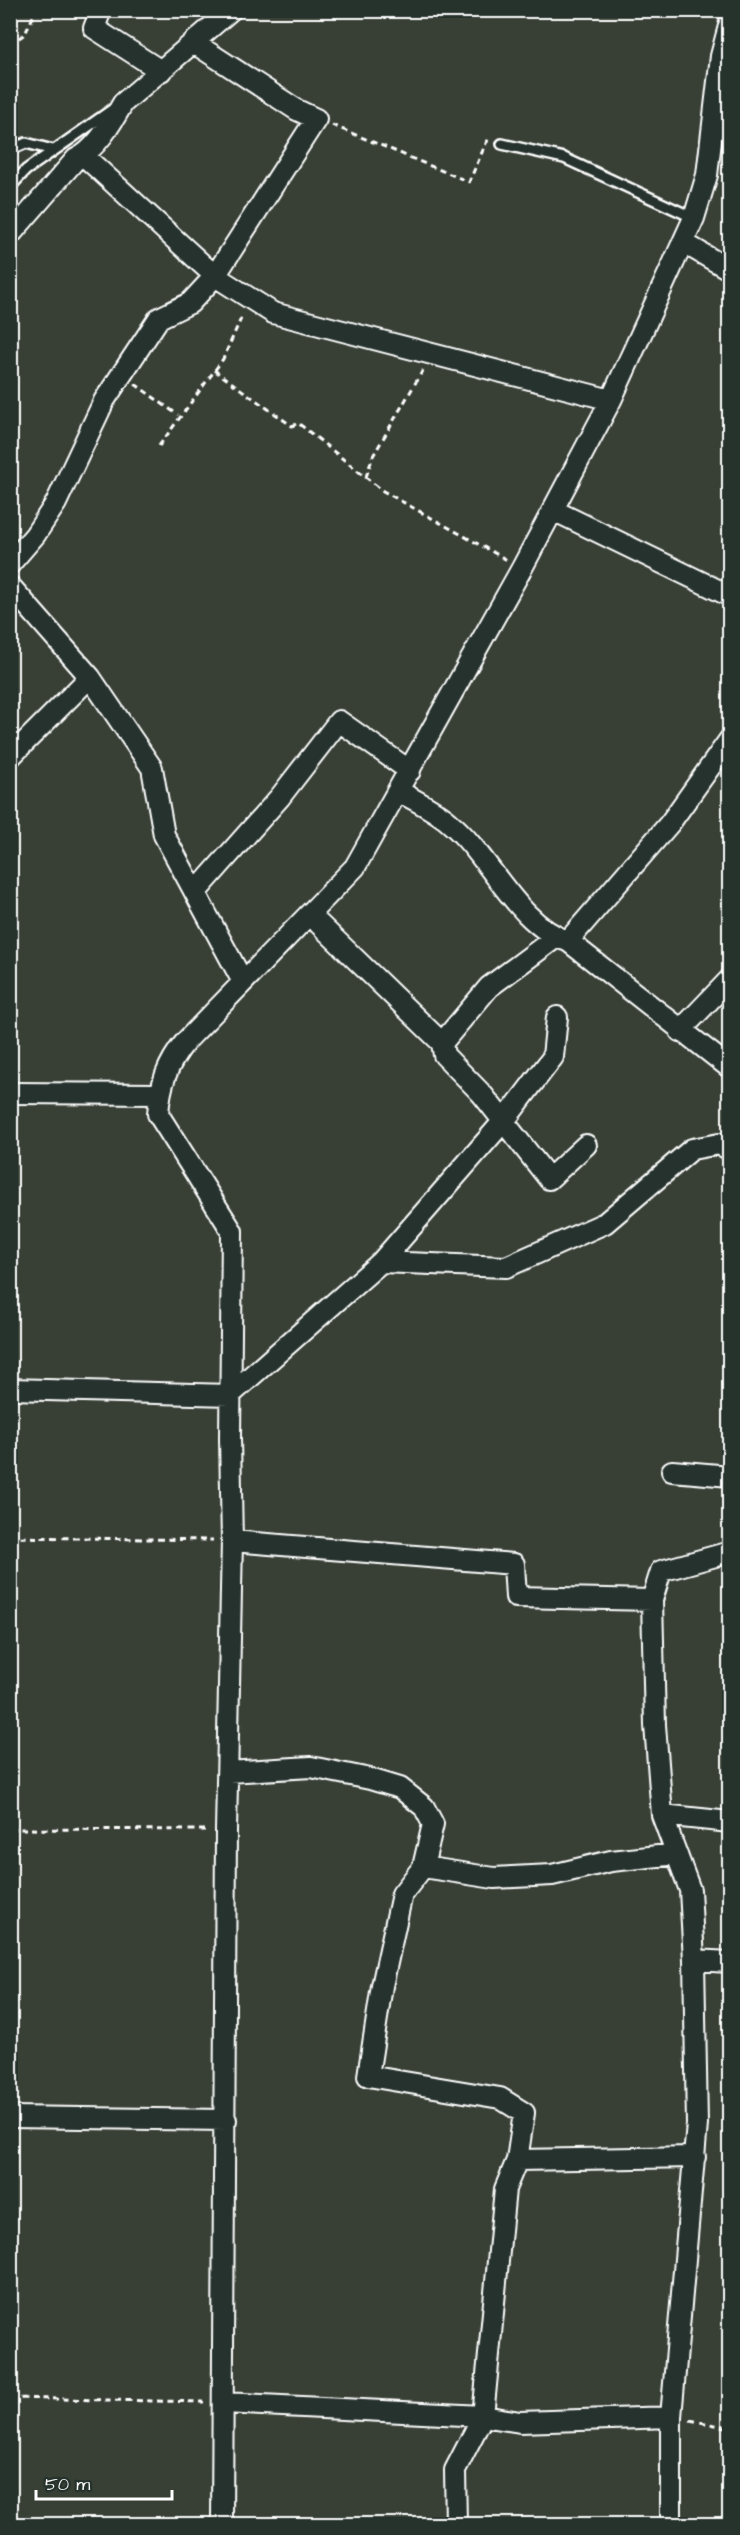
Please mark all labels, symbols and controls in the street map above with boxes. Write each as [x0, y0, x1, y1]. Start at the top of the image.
scale bar [36, 2463, 172, 2501]
text: 50 m [45, 2472, 90, 2497]

